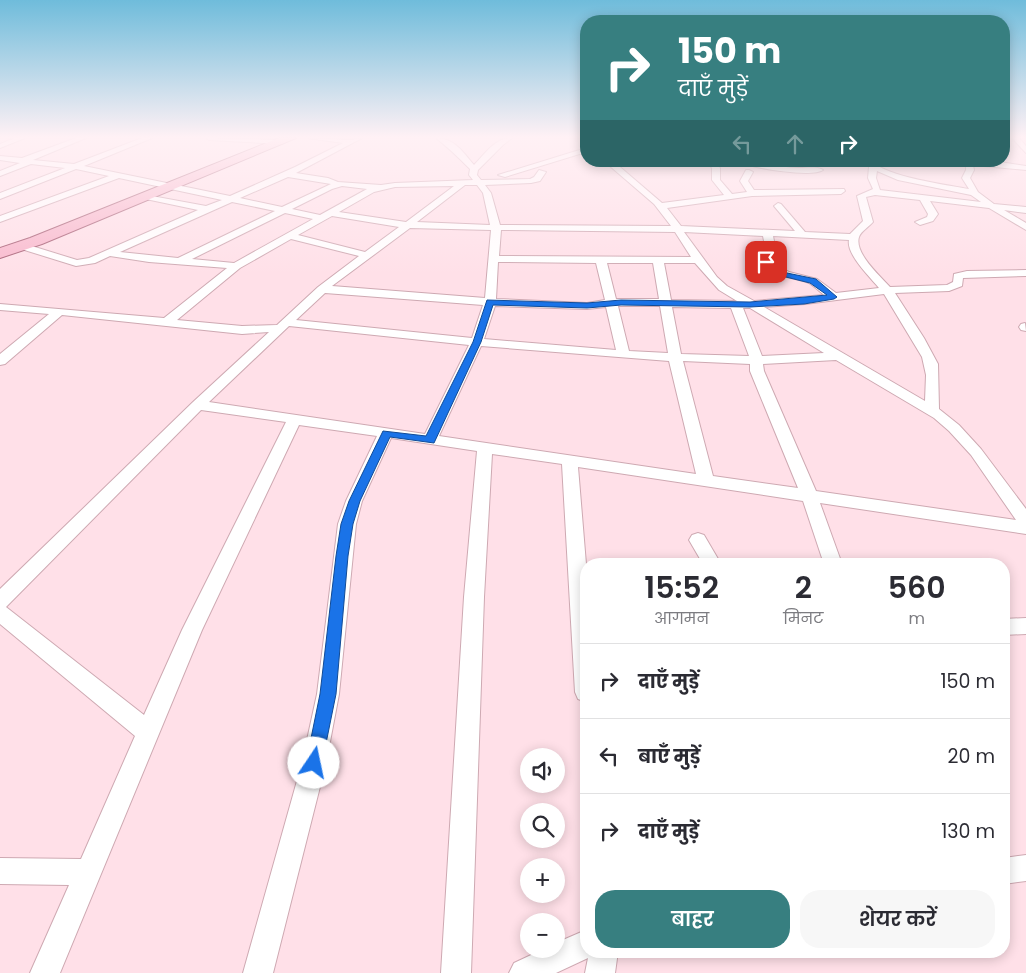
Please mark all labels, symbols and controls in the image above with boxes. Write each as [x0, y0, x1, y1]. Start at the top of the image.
text: 150 m [678, 26, 781, 75]
icon: right [595, 35, 660, 100]
text: दाएँ मुड़ें [678, 73, 748, 104]
icon: left [728, 130, 756, 158]
icon: ahead [781, 130, 809, 158]
icon: right [834, 130, 862, 158]
pin [745, 241, 787, 283]
icon: arrive [752, 248, 780, 276]
text: 15:52 [644, 566, 719, 609]
text: 2 [795, 566, 812, 609]
text: 560 [888, 566, 946, 609]
text: आगमन [654, 607, 709, 630]
text: मिनट [783, 607, 824, 630]
text: m [908, 607, 925, 630]
icon: right [595, 667, 623, 695]
text: दाएँ मुड़ें [638, 668, 699, 695]
text: 150 m [940, 668, 995, 695]
position arrow [287, 736, 339, 788]
icon: left [595, 742, 623, 770]
text: बाएँ मुड़ें [638, 743, 700, 770]
text: 20 m [947, 743, 995, 770]
map controls [520, 748, 565, 958]
button: sound [520, 748, 565, 793]
button: search [520, 803, 565, 848]
icon: right [595, 817, 623, 845]
text: दाएँ मुड़ें [638, 818, 699, 845]
text: 130 m [941, 818, 995, 845]
button: + [520, 858, 565, 903]
button: बाहर [595, 890, 790, 948]
button: शेयर करें [800, 890, 995, 948]
button: − [520, 913, 565, 958]

